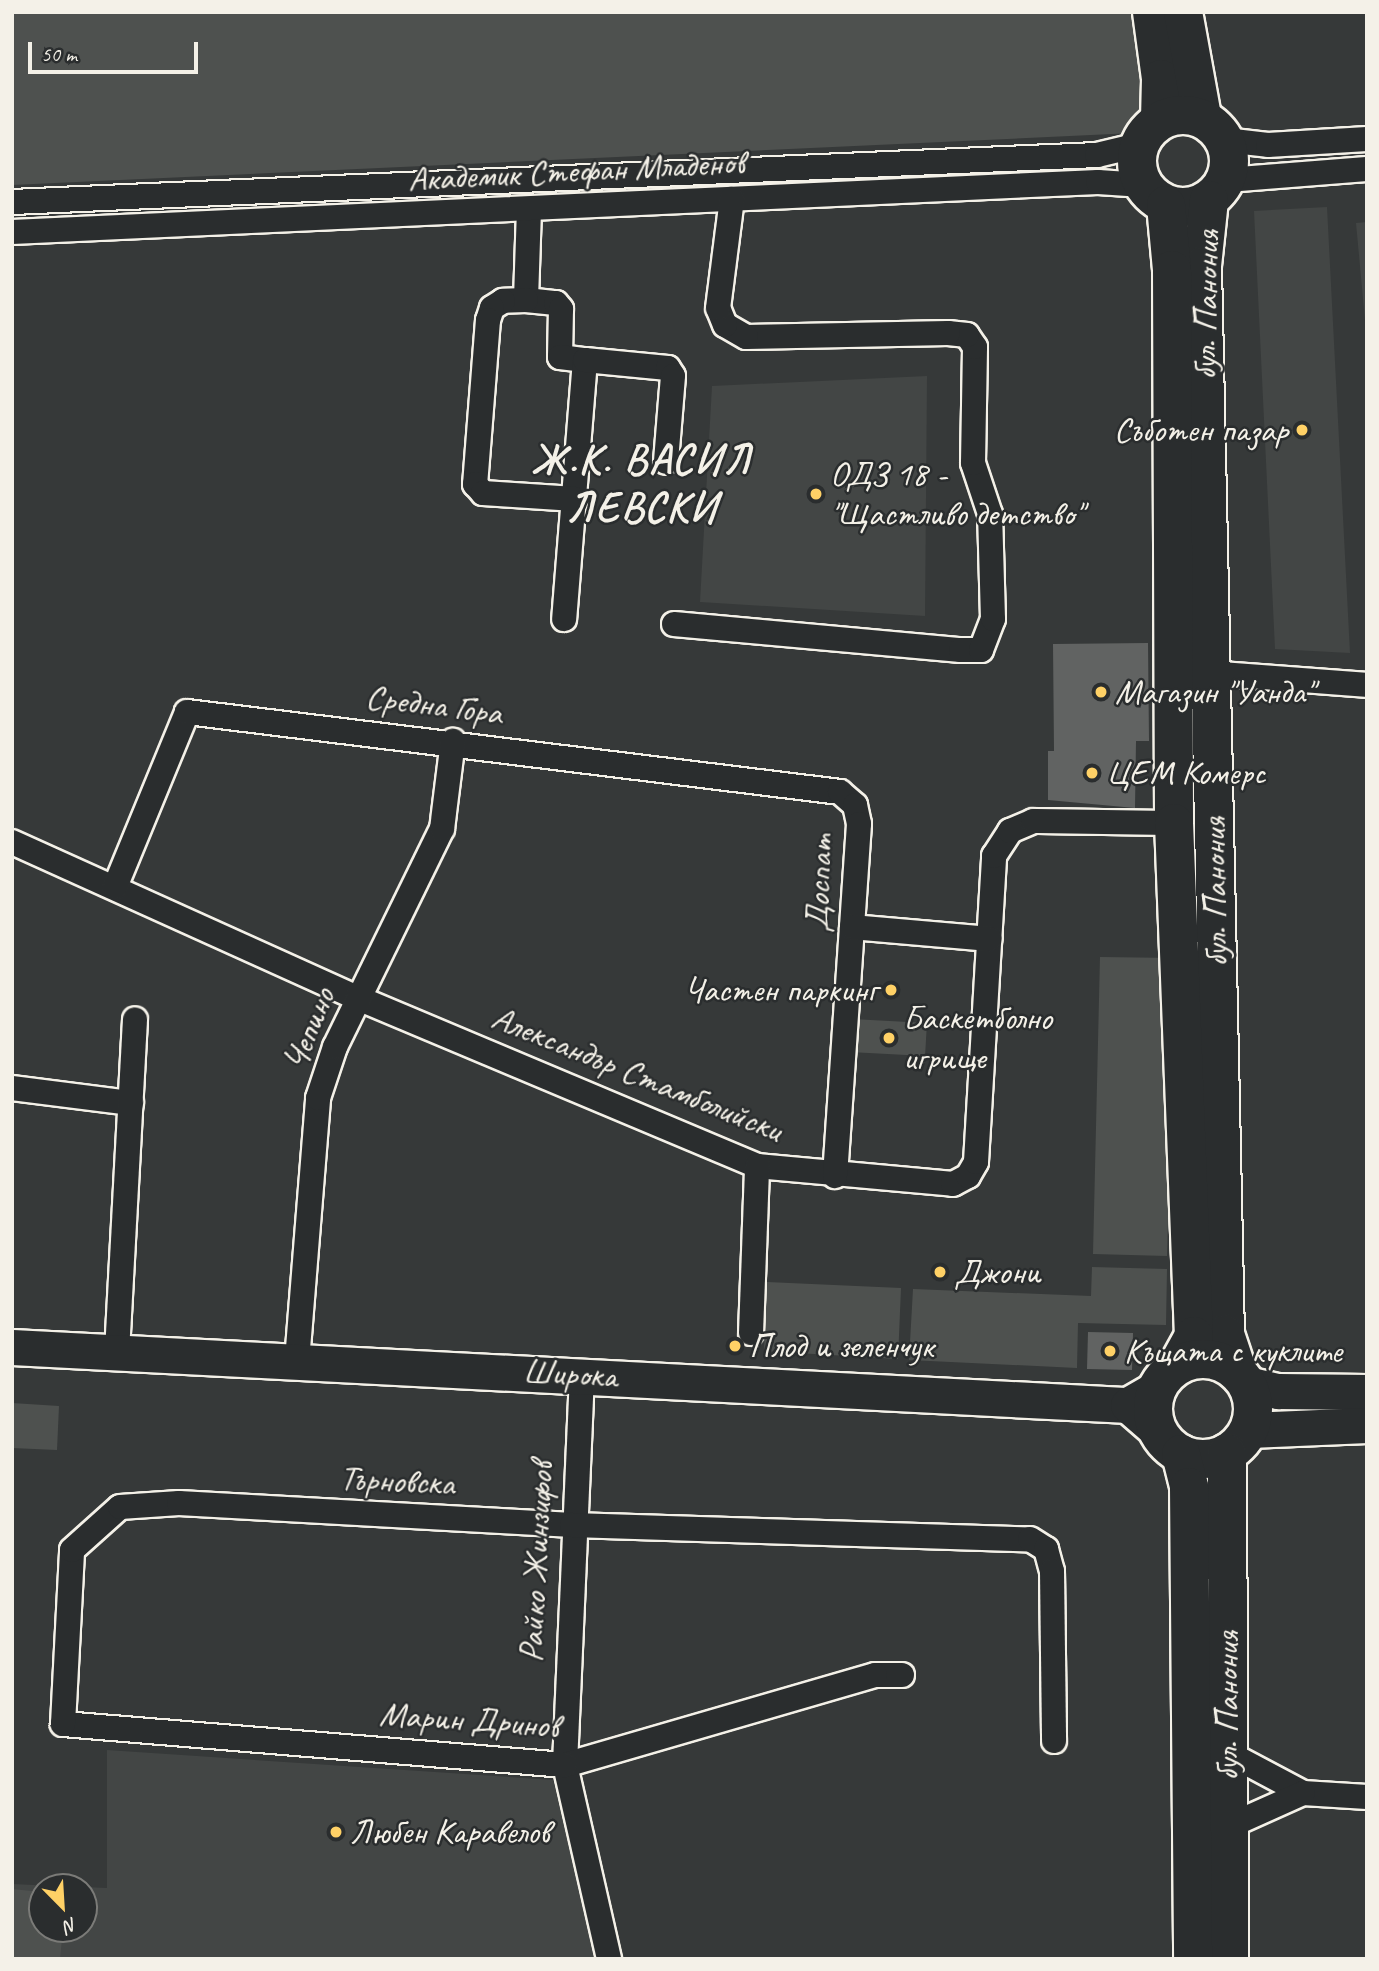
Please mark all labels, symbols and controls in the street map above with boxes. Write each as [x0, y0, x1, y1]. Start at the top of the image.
scale bar [32, 28, 201, 72]
text: 50 m [41, 41, 77, 67]
street label: Академик Стефан Младенов [408, 141, 744, 201]
street label: бул. Панония [1184, 230, 1228, 380]
place label: Съботен пазар [1114, 409, 1288, 451]
marker: Съботен пазар [1294, 422, 1310, 438]
district label: Ж.К. ВАСИЛ ЛЕВСКИ [530, 435, 754, 534]
place label: ОДЗ 18 - "Щастливо детство" [830, 453, 1082, 535]
marker: ОДЗ 18 - "Щастливо детство" [808, 486, 824, 502]
place label: Магазин "Уанда" [1115, 671, 1313, 713]
street label: Средна Гора [364, 676, 504, 734]
marker: Магазин "Уанда" [1093, 684, 1109, 700]
place label: ЦЕМ Комерс [1106, 752, 1266, 794]
marker: ЦЕМ Комерс [1084, 765, 1100, 781]
street label: бул. Панония [1193, 817, 1237, 967]
street label: Доспат [795, 833, 843, 933]
place label: Частен паркинг [680, 969, 877, 1011]
street label: Чепино [274, 982, 344, 1076]
marker: Частен паркинг [883, 982, 899, 998]
street label: Александър Стамболийски [485, 996, 789, 1152]
place label: Баскетболно игрище [903, 997, 1052, 1079]
marker: Баскетболно игрище [881, 1030, 897, 1046]
place label: Джони [954, 1251, 1040, 1293]
marker: Джони [932, 1264, 948, 1280]
place label: Плод и зеленчук [749, 1325, 929, 1367]
place label: Къщата с куклите [1124, 1330, 1344, 1372]
marker: Плод и зеленчук [727, 1338, 743, 1354]
marker: Къщата с куклите [1102, 1343, 1118, 1359]
street label: Широка [522, 1351, 618, 1397]
street label: Търновска [339, 1457, 455, 1505]
street label: Райко Жинзифов [510, 1459, 562, 1665]
street label: бул. Панония [1206, 1631, 1248, 1781]
street label: Марин Дринов [378, 1693, 560, 1747]
place label: Любен Каравелов [350, 1811, 549, 1853]
marker: Любен Каравелов [328, 1824, 344, 1840]
north arrow [28, 1873, 98, 1943]
text: N [60, 1912, 81, 1939]

